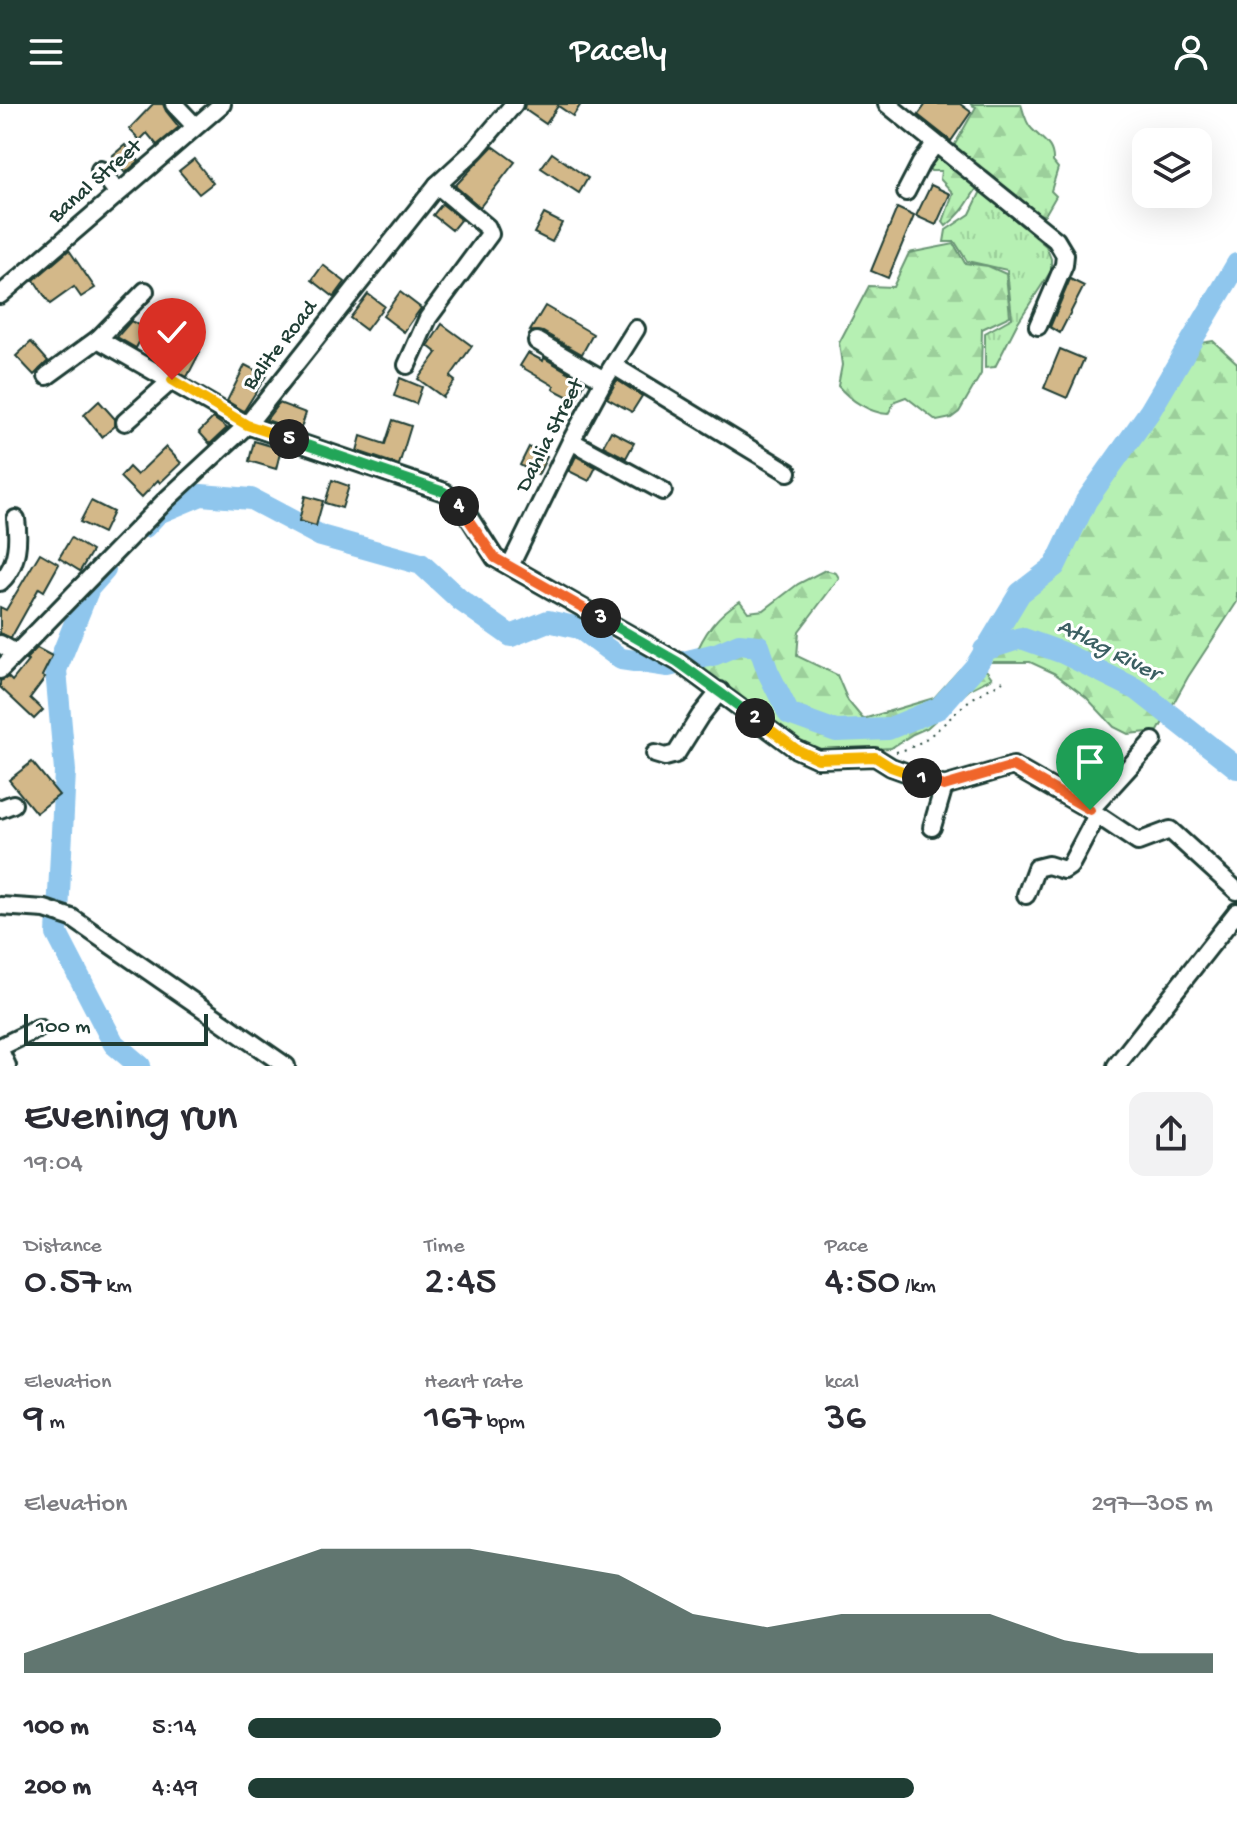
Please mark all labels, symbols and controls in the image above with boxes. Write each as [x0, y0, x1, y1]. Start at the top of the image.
icon: menu [24, 30, 68, 74]
icon: person [1169, 30, 1213, 74]
text: Pacely [570, 31, 667, 74]
map controls [1132, 128, 1212, 208]
button: layers [1132, 128, 1212, 208]
street label: Banal Street [43, 133, 149, 230]
street label: Balite Road [237, 294, 325, 397]
pin [138, 298, 206, 380]
icon: check [150, 310, 194, 354]
street label: Dahlia Street [510, 373, 592, 499]
pin: 5 [269, 419, 309, 459]
text: 5 [283, 426, 295, 452]
pin: 4 [439, 486, 479, 526]
text: 4 [454, 493, 464, 519]
pin: 3 [581, 598, 621, 638]
text: 3 [595, 605, 607, 631]
water label: Atlag River [1052, 613, 1168, 691]
pin: 2 [735, 698, 775, 738]
text: 2 [750, 705, 760, 731]
pin [1056, 728, 1124, 810]
icon: arrive [1068, 740, 1112, 784]
pin: 1 [902, 758, 942, 798]
text: 1 [918, 765, 926, 791]
scale bar [24, 1010, 208, 1046]
text: 100 m [36, 1015, 91, 1041]
button: share [1129, 1092, 1213, 1176]
text: Evening run [24, 1093, 237, 1145]
text: 19:04 [24, 1149, 83, 1180]
text: Distance [24, 1234, 102, 1260]
text: Time [424, 1234, 465, 1260]
text: Pace [825, 1234, 868, 1260]
text: 0.57 [24, 1260, 101, 1307]
text: 2:45 [424, 1260, 496, 1307]
text: 4:50 [825, 1260, 900, 1307]
text: km [101, 1274, 132, 1300]
text: /km [900, 1274, 936, 1300]
text: Elevation [24, 1370, 111, 1396]
text: Heart rate [424, 1370, 523, 1396]
text: kcal [825, 1370, 859, 1396]
text: 9 [24, 1396, 44, 1443]
text: 167 [424, 1396, 482, 1443]
text: 36 [825, 1396, 866, 1443]
text: m [44, 1410, 65, 1436]
text: bpm [482, 1410, 525, 1436]
text: Elevation [24, 1490, 127, 1521]
text: 297–305 m [1091, 1490, 1213, 1521]
text: 100 m [24, 1713, 89, 1744]
text: 5:14 [152, 1713, 197, 1744]
text: 200 m [24, 1773, 91, 1804]
text: 4:49 [152, 1773, 198, 1804]

